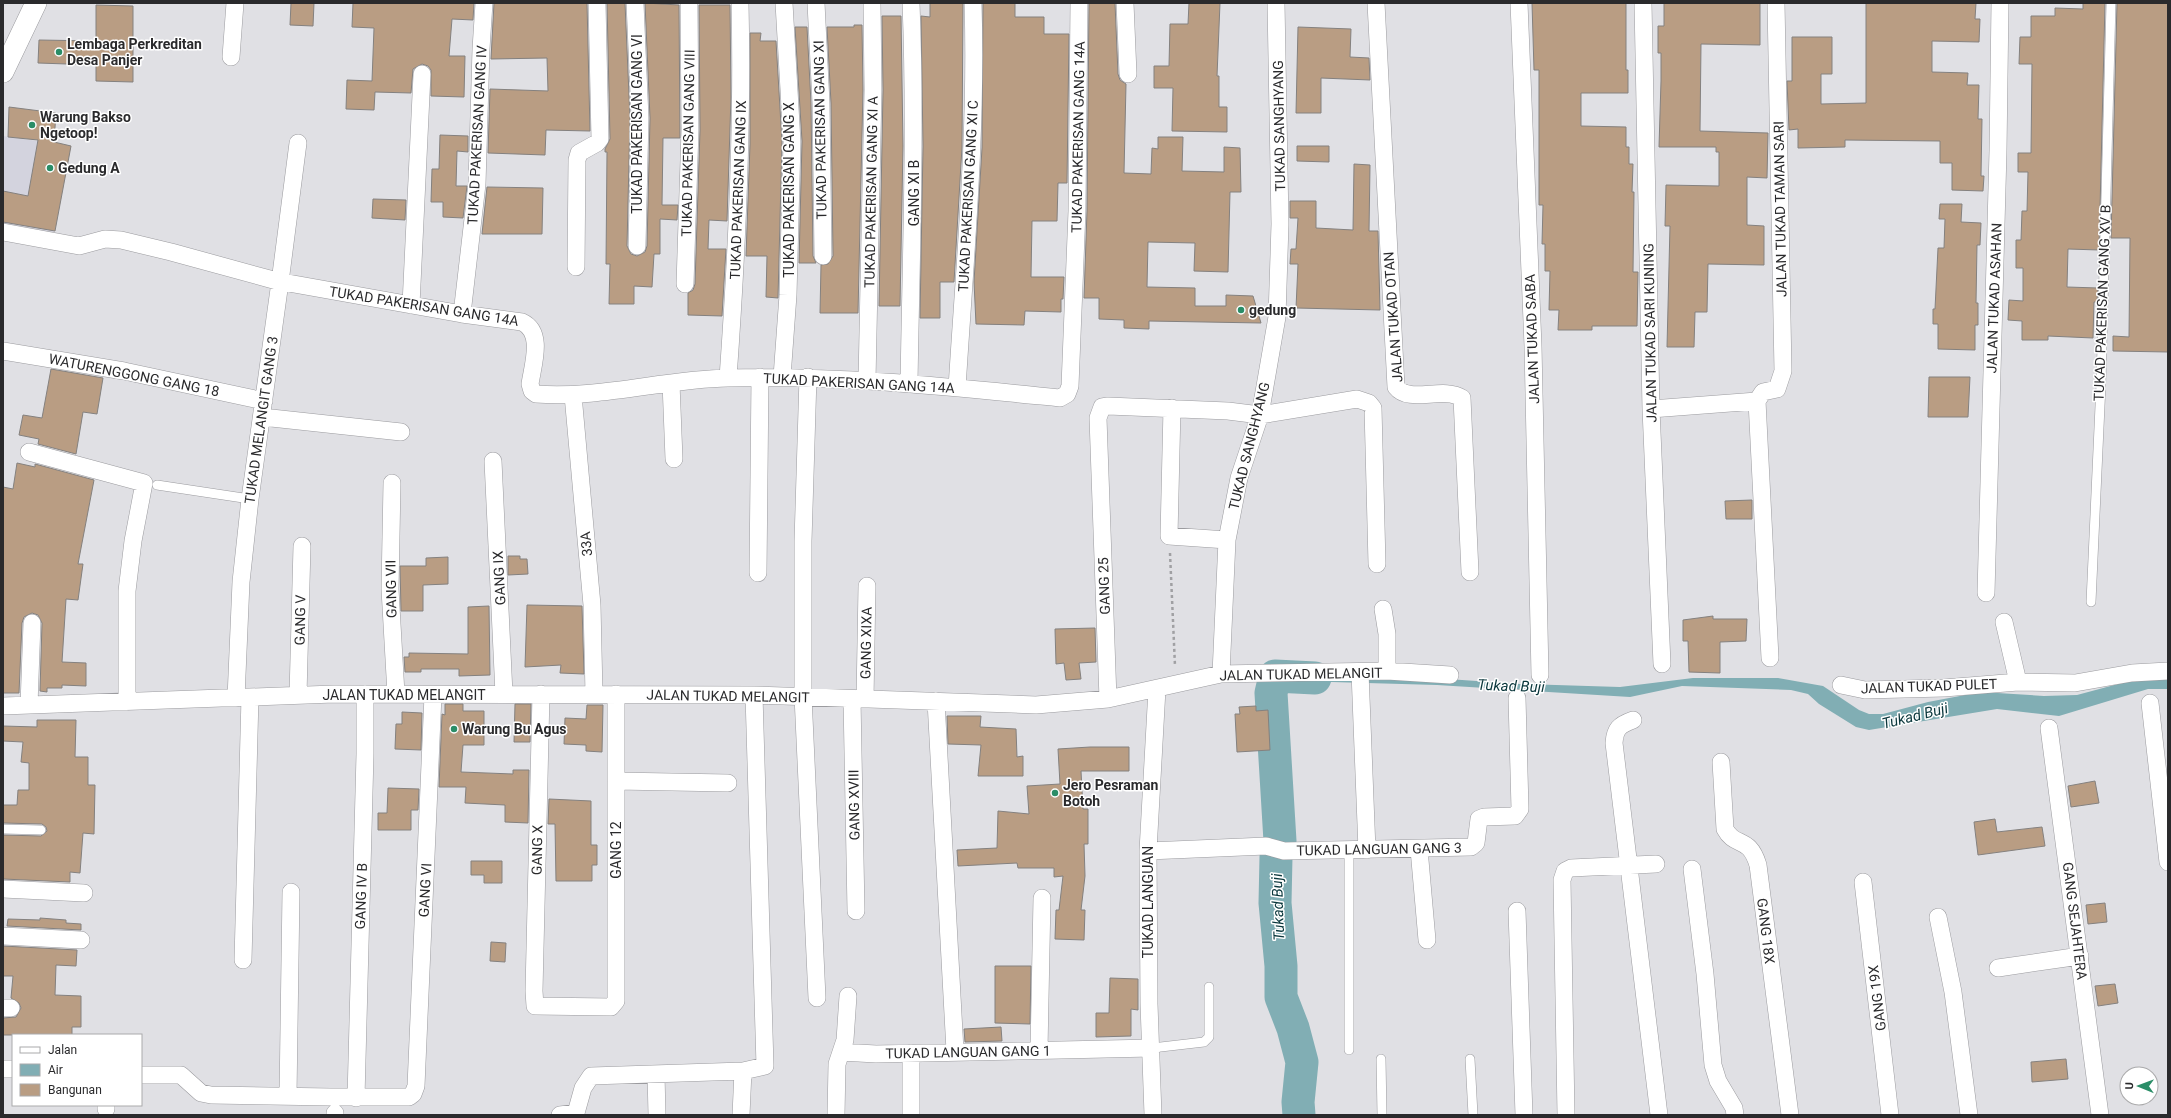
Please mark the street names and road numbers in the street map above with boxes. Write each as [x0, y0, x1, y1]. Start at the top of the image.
street label: TUKAD PAKERISAN GANG VI [629, 34, 645, 214]
street label: TUKAD PAKERISAN GANG XI [810, 40, 830, 220]
street label: TUKAD PAKERISAN GANG 14A [1068, 41, 1088, 233]
street label: TUKAD PAKERISAN GANG IV [464, 45, 490, 225]
street label: TUKAD PAKERISAN GANG VIII [678, 49, 698, 237]
street label: TUKAD SANGHYANG [1270, 60, 1288, 192]
street label: TUKAD PAKERISAN GANG XI A [861, 96, 881, 288]
street label: TUKAD PAKERISAN GANG IX [727, 100, 749, 280]
street label: TUKAD PAKERISAN GANG XI C [955, 100, 981, 292]
street label: TUKAD PAKERISAN GANG X [781, 102, 797, 278]
street label: JALAN TUKAD TAMAN SARI [1770, 121, 1790, 297]
street label: GANG XI B [906, 160, 922, 226]
street label: TUKAD PAKERISAN GANG XV B [2091, 204, 2113, 402]
street label: JALAN TUKAD ASAHAN [1983, 223, 2005, 373]
street label: JALAN TUKAD SARI KUNING [1640, 243, 1660, 423]
street label: JALAN TUKAD OTAN [1380, 251, 1406, 383]
street label: JALAN TUKAD SABA [1522, 274, 1542, 404]
street label: TUKAD PAKERISAN GANG 14A [328, 283, 520, 329]
street label: TUKAD MELANGIT GANG 3 [241, 335, 281, 505]
street label: WATURENGGONG GANG 18 [47, 351, 221, 399]
street label: TUKAD PAKERISAN GANG 14A [763, 370, 955, 396]
street label: TUKAD SANGHYANG [1225, 380, 1273, 512]
street label: 33A [577, 531, 595, 557]
street label: GANG IX [490, 550, 508, 606]
street label: GANG 25 [1095, 557, 1113, 615]
street label: GANG VII [382, 560, 400, 618]
street label: GANG V [292, 594, 308, 645]
street label: GANG XIXA [857, 607, 875, 679]
street label: JALAN TUKAD MELANGIT [1219, 665, 1383, 683]
street label: JALAN TUKAD PULET [1860, 676, 1998, 696]
street label: JALAN TUKAD MELANGIT [322, 687, 486, 703]
street label: JALAN TUKAD MELANGIT [646, 687, 810, 705]
street label: GANG XVIII [845, 769, 863, 841]
street label: GANG 12 [608, 821, 624, 879]
street label: GANG X [529, 824, 545, 875]
street label: TUKAD LANGUAN GANG 3 [1296, 840, 1462, 858]
street label: TUKAD LANGUAN [1140, 846, 1156, 958]
street label: GANG SEJAHTERA [2060, 861, 2090, 981]
street label: GANG IV B [352, 862, 370, 930]
street label: GANG VI [416, 862, 434, 918]
street label: GANG 18X [1754, 897, 1778, 965]
street label: GANG 19X [1865, 964, 1889, 1032]
street label: TUKAD LANGUAN GANG 1 [885, 1043, 1051, 1061]

